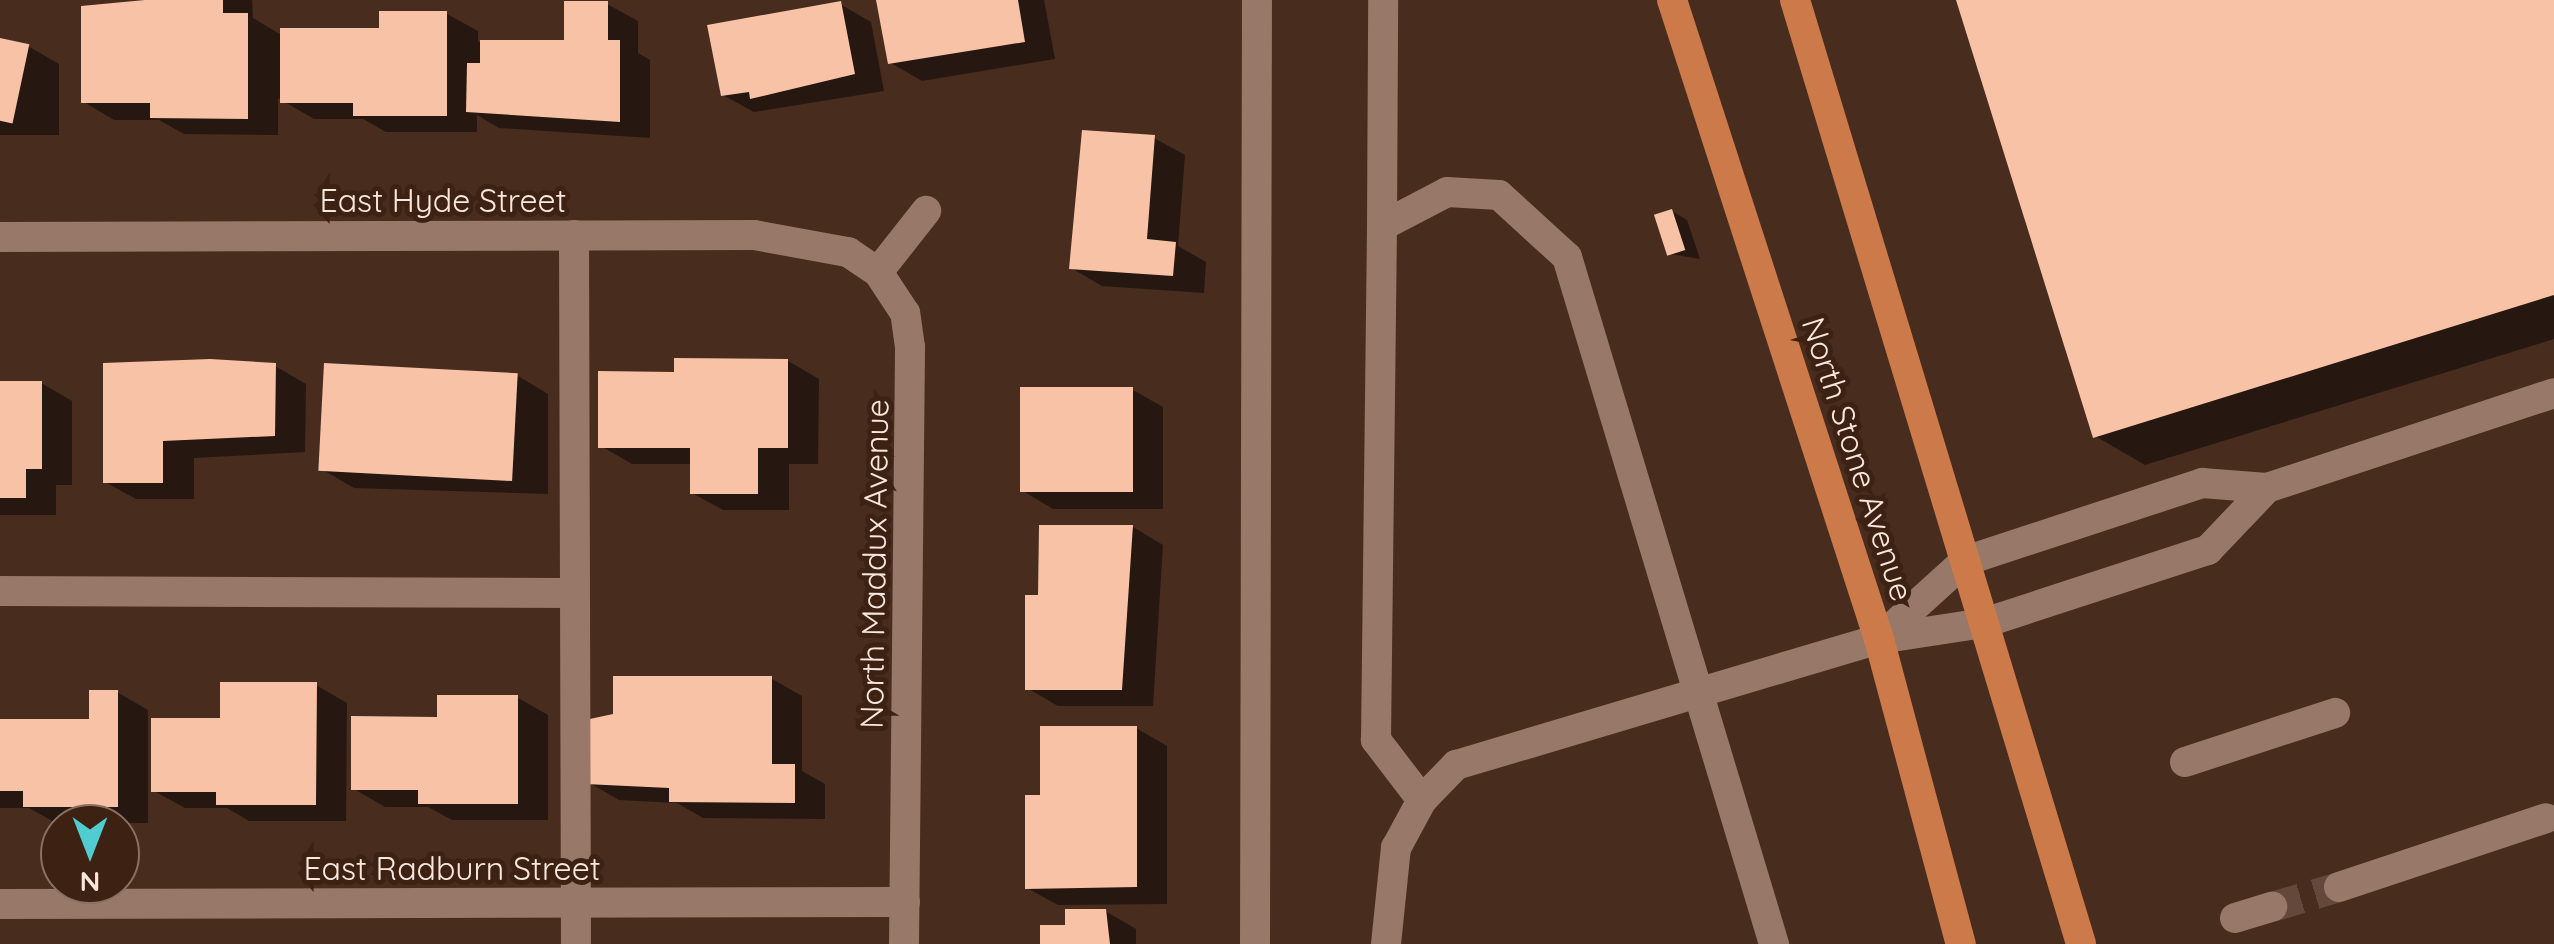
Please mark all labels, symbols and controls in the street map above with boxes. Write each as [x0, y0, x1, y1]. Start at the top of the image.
street label: East Hyde Street [320, 181, 566, 219]
street label: North Stone Avenue [1794, 313, 1922, 605]
street label: North Maddux Avenue [852, 399, 896, 729]
north arrow [40, 804, 140, 904]
street label: East Radburn Street [303, 849, 601, 887]
text: N [80, 865, 100, 900]

